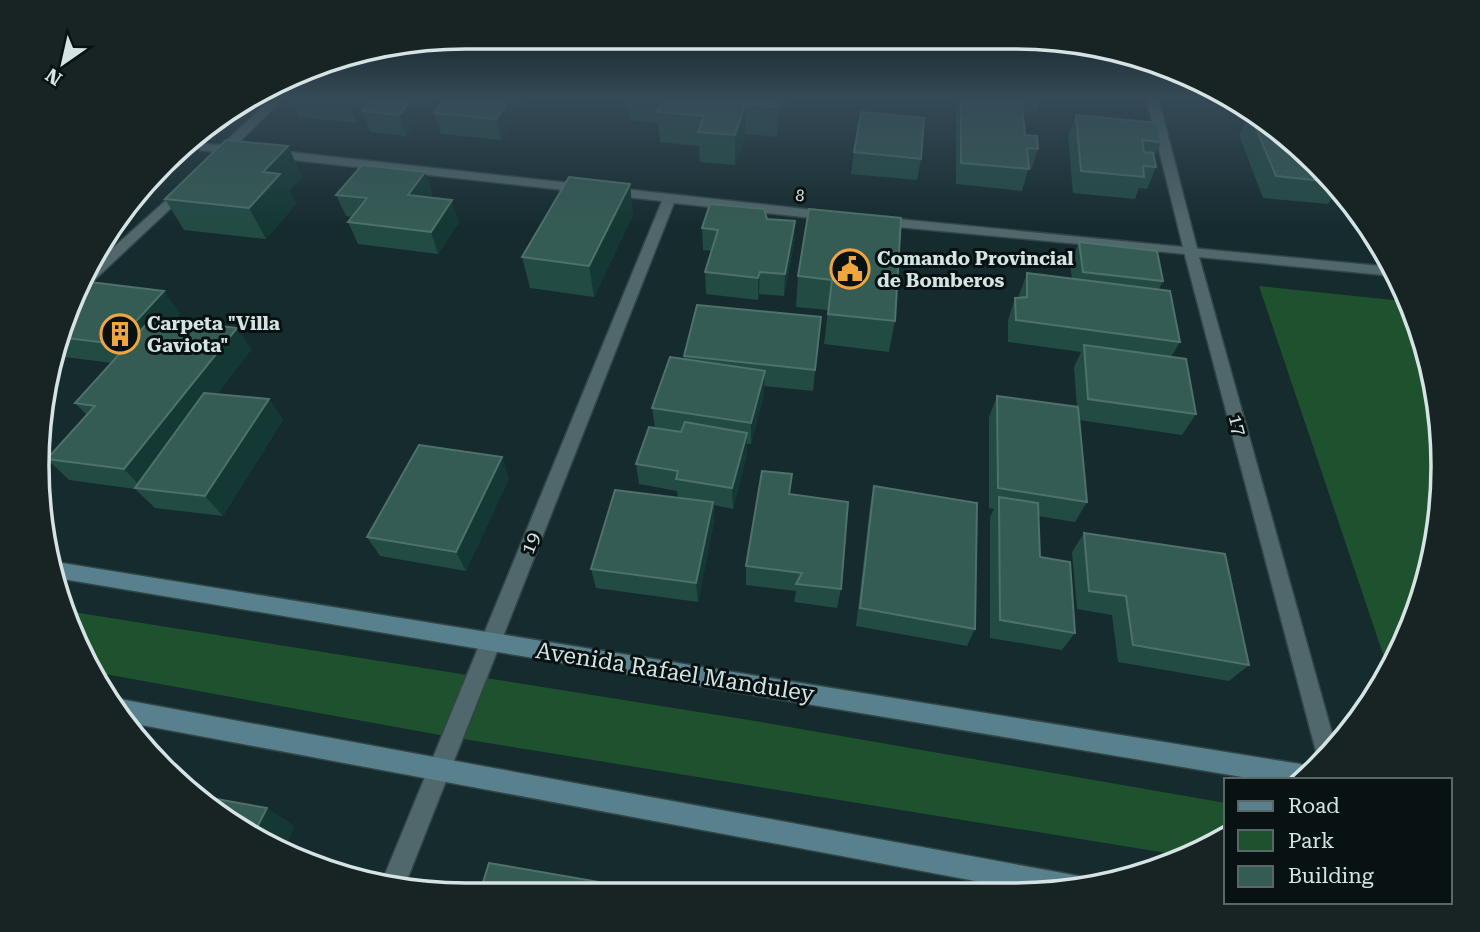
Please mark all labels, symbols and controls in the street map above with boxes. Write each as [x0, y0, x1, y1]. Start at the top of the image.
north arrow [28, 28, 98, 98]
text: N [41, 63, 66, 90]
street label: 8 [794, 186, 805, 205]
place label: Comando Provincial de Bomberos [877, 247, 1074, 292]
public building icon: Comando Provincial de Bomberos [829, 248, 871, 290]
place label: Carpeta "Villa Gaviota" [147, 312, 280, 357]
building icon: Carpeta "Villa Gaviota" [99, 313, 141, 355]
street label: 17 [1224, 412, 1251, 439]
street label: 19 [516, 529, 545, 557]
street label: Avenida Rafael Manduley [534, 637, 817, 708]
legend [1224, 778, 1452, 904]
text: Road [1288, 794, 1340, 818]
text: Park [1288, 829, 1334, 853]
text: Building [1288, 864, 1374, 888]

